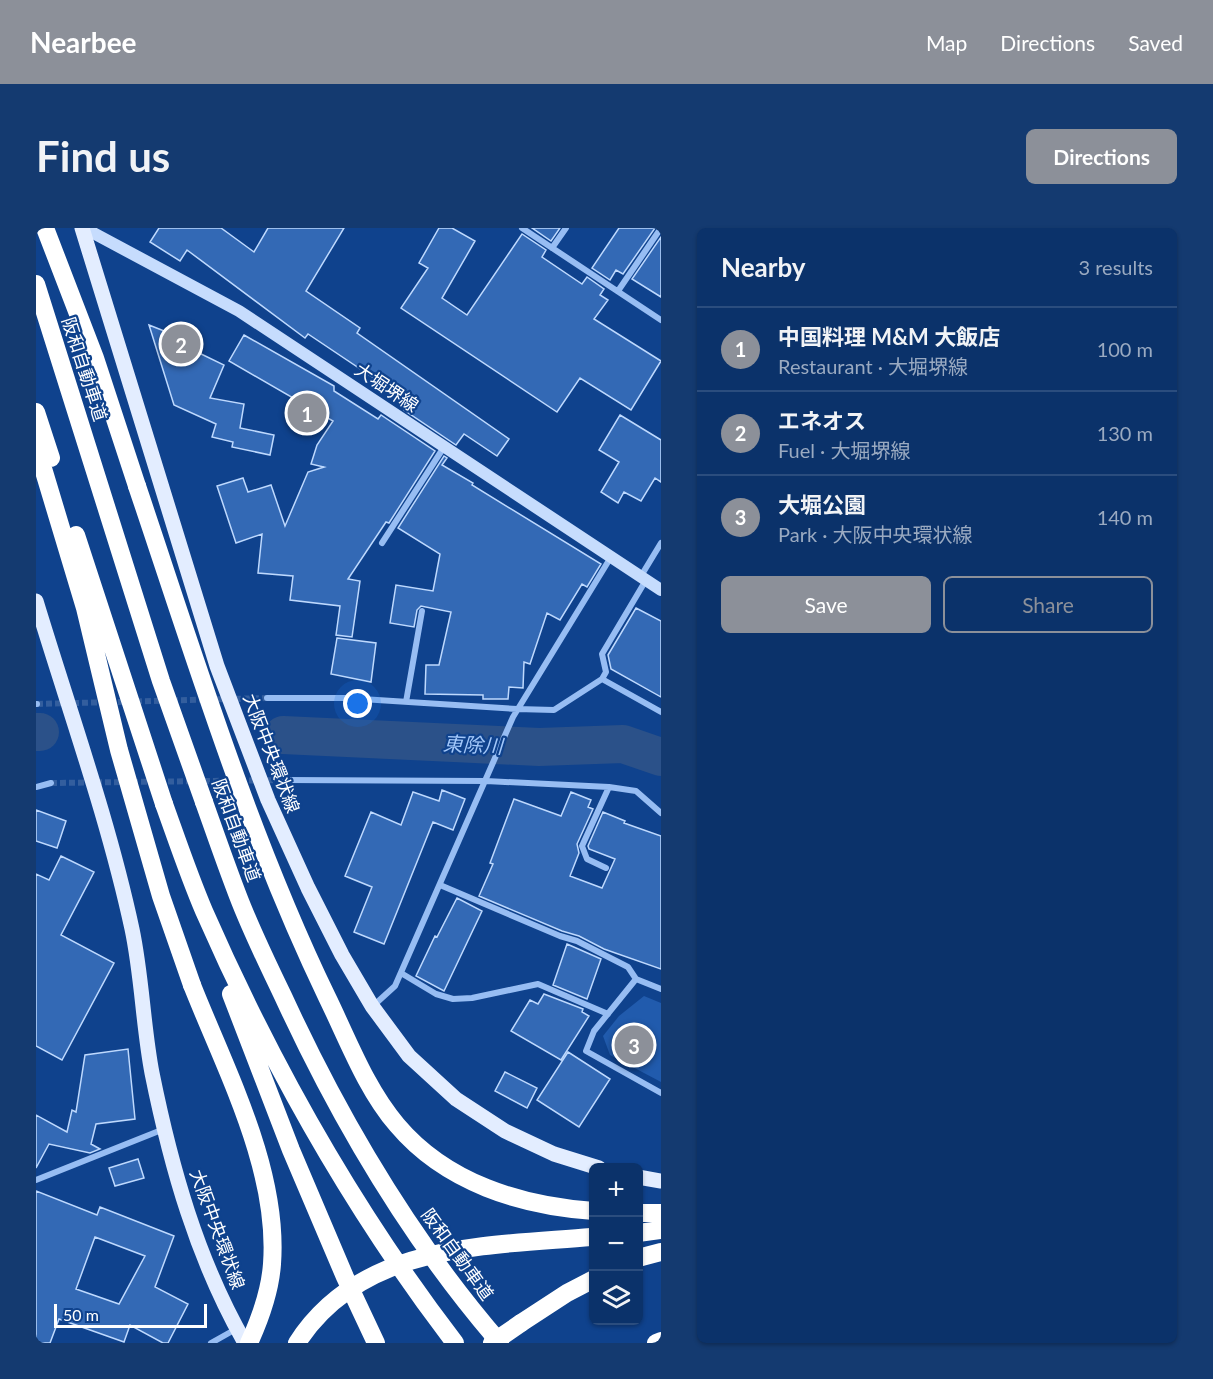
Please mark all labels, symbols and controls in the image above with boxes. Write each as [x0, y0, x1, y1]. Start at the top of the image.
text: Nearbee [30, 25, 137, 59]
text: Map [926, 30, 967, 55]
text: Directions [1000, 30, 1095, 55]
text: Saved [1128, 30, 1183, 55]
button: Directions [1026, 129, 1177, 184]
text: Find us [36, 131, 170, 181]
text: Nearby [721, 251, 806, 283]
text: 3 results [1078, 255, 1153, 279]
street label: 阪和自動車道 [58, 314, 112, 424]
pin: 2 [162, 322, 200, 366]
text: 中国料理 M&M 大飯店 [778, 323, 1000, 350]
text: 1 [735, 337, 746, 361]
text: 100 m [1097, 337, 1153, 361]
text: Restaurant · 大堀堺線 [778, 354, 968, 378]
street label: 大堀堺線 [351, 358, 423, 416]
pin: 1 [288, 390, 326, 435]
text: エネオス [778, 407, 866, 434]
text: 2 [735, 421, 746, 445]
text: 130 m [1097, 421, 1153, 445]
text: Fuel · 大堀堺線 [778, 438, 910, 462]
text: 大堀公園 [778, 491, 866, 518]
text: 3 [735, 505, 746, 529]
text: 140 m [1097, 505, 1153, 529]
text: Park · 大阪中央環状線 [778, 522, 973, 546]
button: Save [721, 576, 931, 633]
button: Share [943, 576, 1153, 633]
your location [343, 689, 372, 718]
street label: 大阪中央環状線 [239, 690, 305, 816]
water label: 東除川 [442, 730, 506, 758]
street label: 阪和自動車道 [208, 775, 266, 885]
pin: 3 [614, 1022, 654, 1068]
map controls [589, 1163, 643, 1325]
button: + [589, 1163, 643, 1217]
street label: 大阪中央環状線 [186, 1166, 250, 1292]
street label: 阪和自動車道 [417, 1204, 499, 1304]
button: − [589, 1217, 643, 1271]
button: layers [589, 1271, 643, 1325]
scale bar [54, 1301, 207, 1328]
text: 50 m [63, 1305, 99, 1324]

